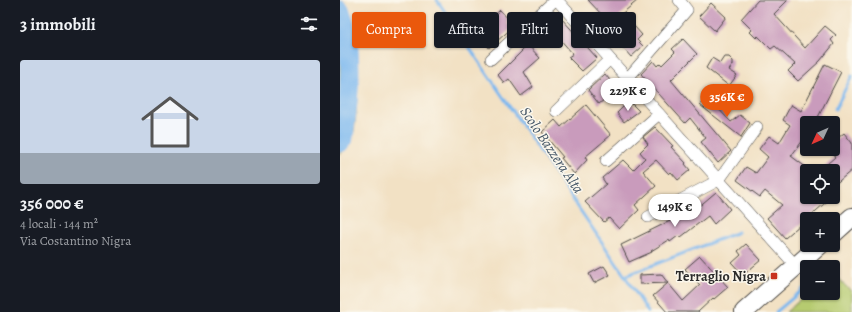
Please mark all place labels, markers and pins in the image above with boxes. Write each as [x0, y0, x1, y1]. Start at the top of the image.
pin: 229K € [595, 78, 661, 112]
pin: 356K € [694, 84, 760, 118]
pin: 149K € [642, 194, 708, 228]
place label: Terraglio Nigra [676, 267, 766, 286]
marker: Terraglio Nigra [769, 271, 779, 281]

